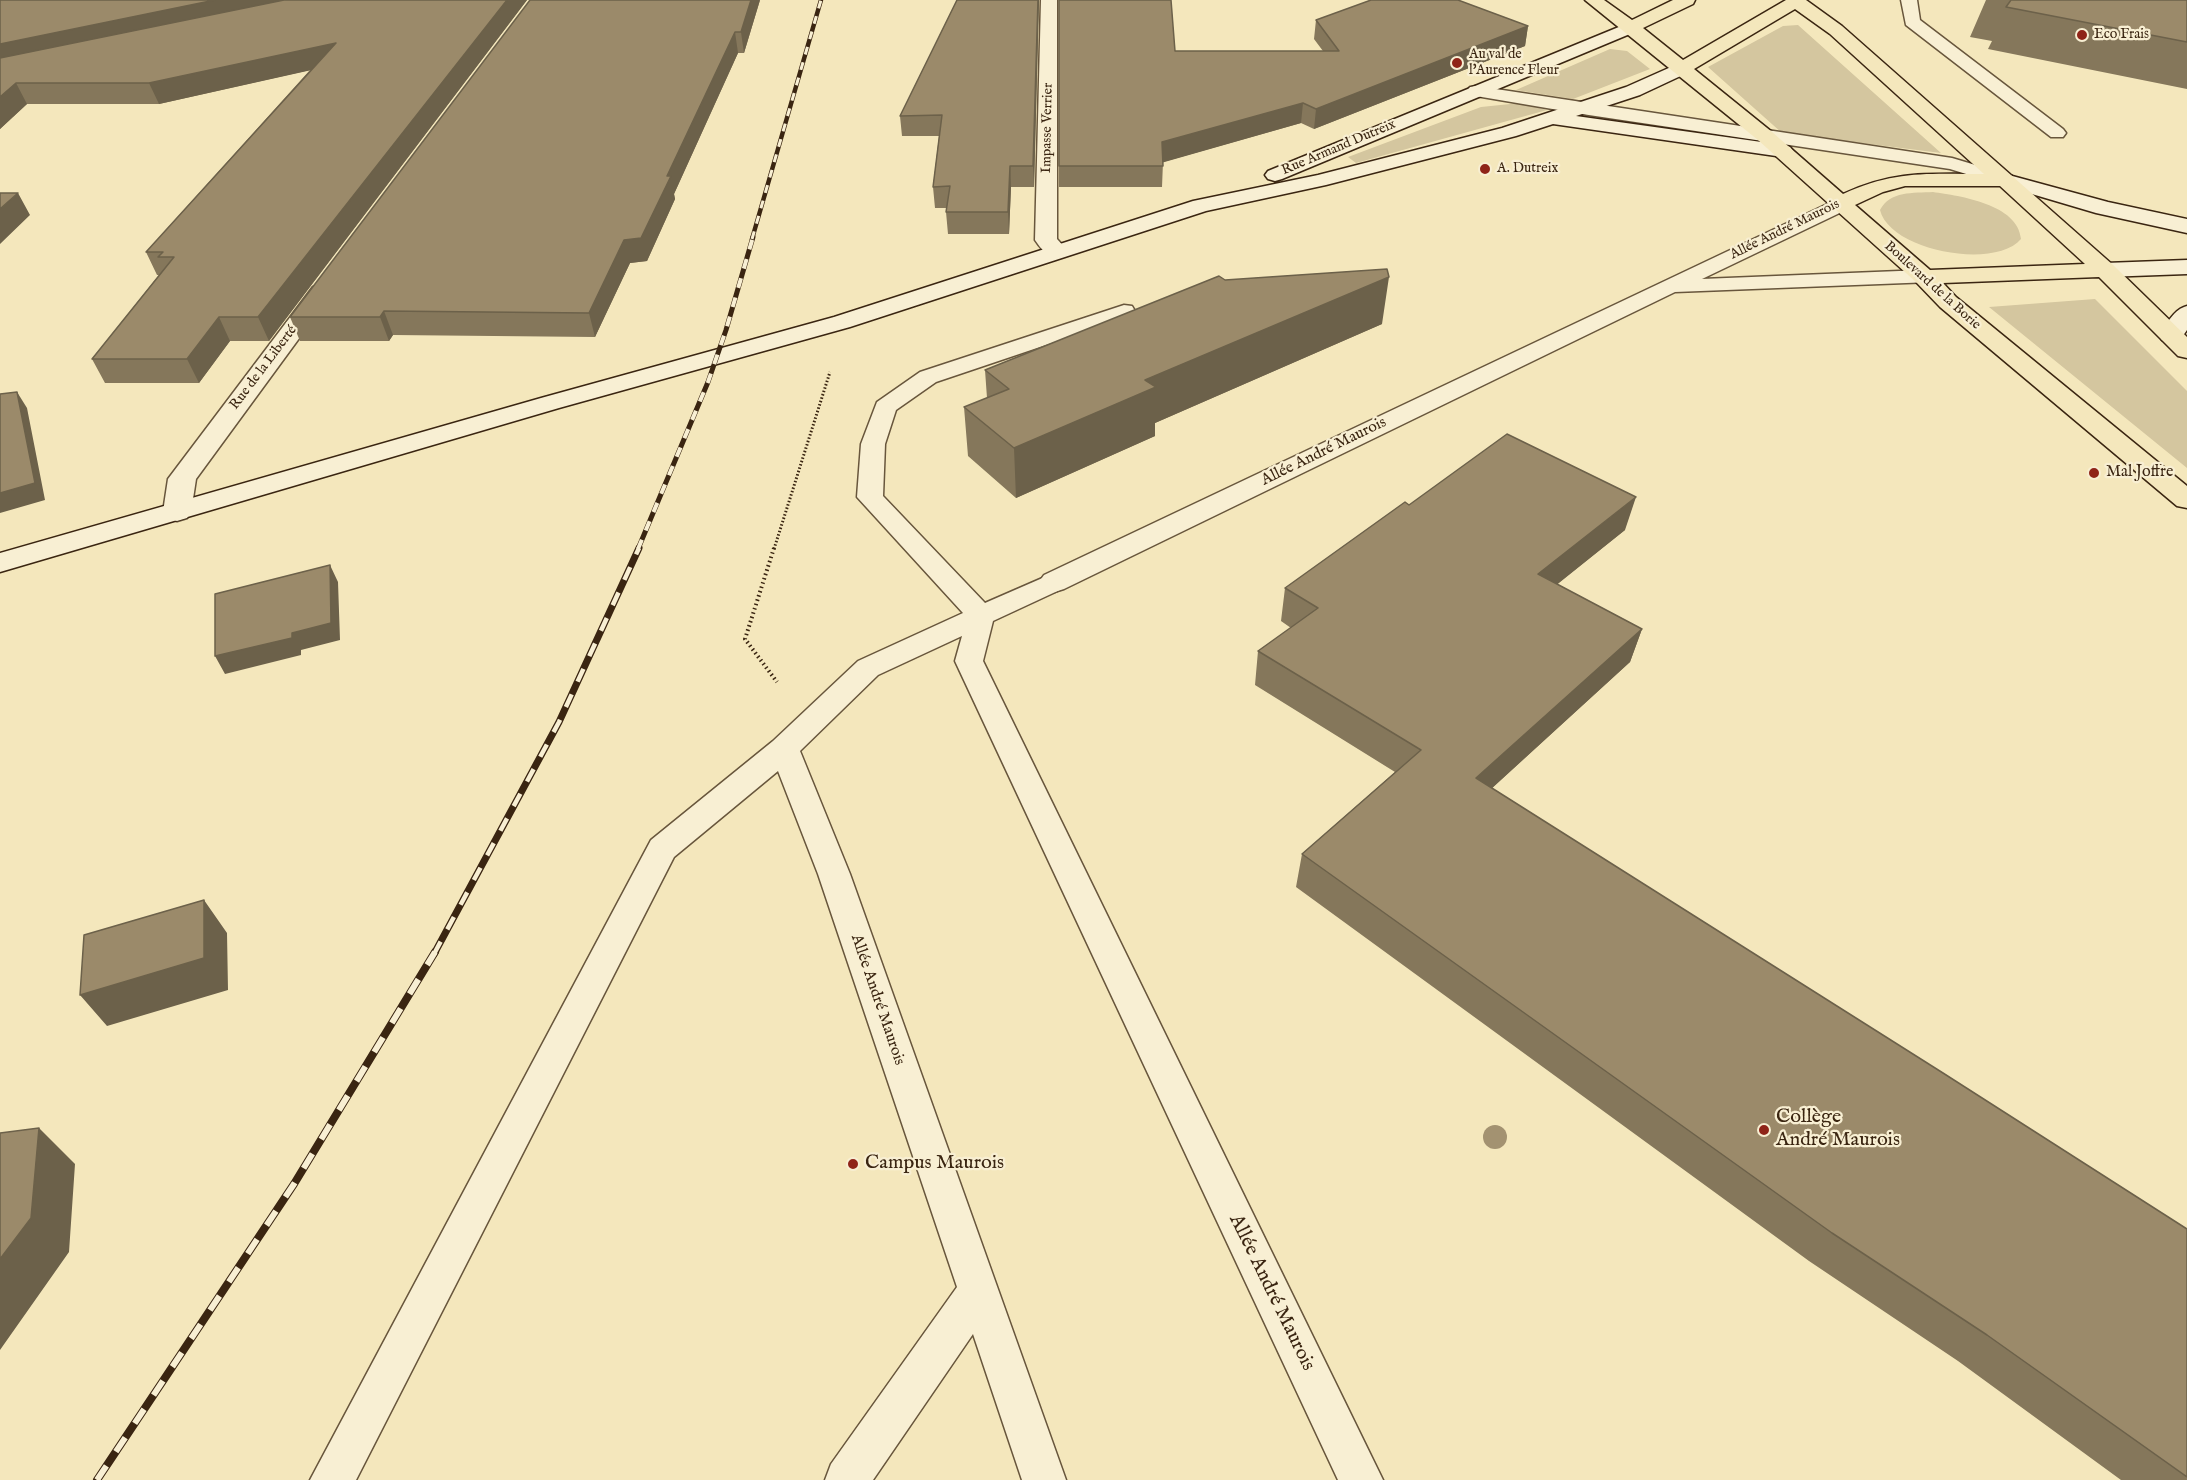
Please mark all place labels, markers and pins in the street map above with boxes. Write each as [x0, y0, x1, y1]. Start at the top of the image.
place label: Eco Frais [2094, 27, 2149, 43]
marker: Eco Frais [2075, 28, 2089, 42]
place label: Au val de l'Aurence Fleur [1469, 47, 1559, 80]
marker: Au val de l'Aurence Fleur [1450, 56, 1464, 70]
place label: A. Dutreix [1497, 161, 1558, 177]
marker: A. Dutreix [1478, 162, 1492, 176]
place label: Mal Joffre [2106, 463, 2173, 483]
marker: Mal Joffre [2087, 466, 2101, 480]
place label: Collège André Maurois [1776, 1106, 1900, 1153]
marker: Collège André Maurois [1757, 1123, 1771, 1137]
place label: Campus Maurois [865, 1152, 1004, 1176]
marker: Campus Maurois [846, 1157, 860, 1171]

